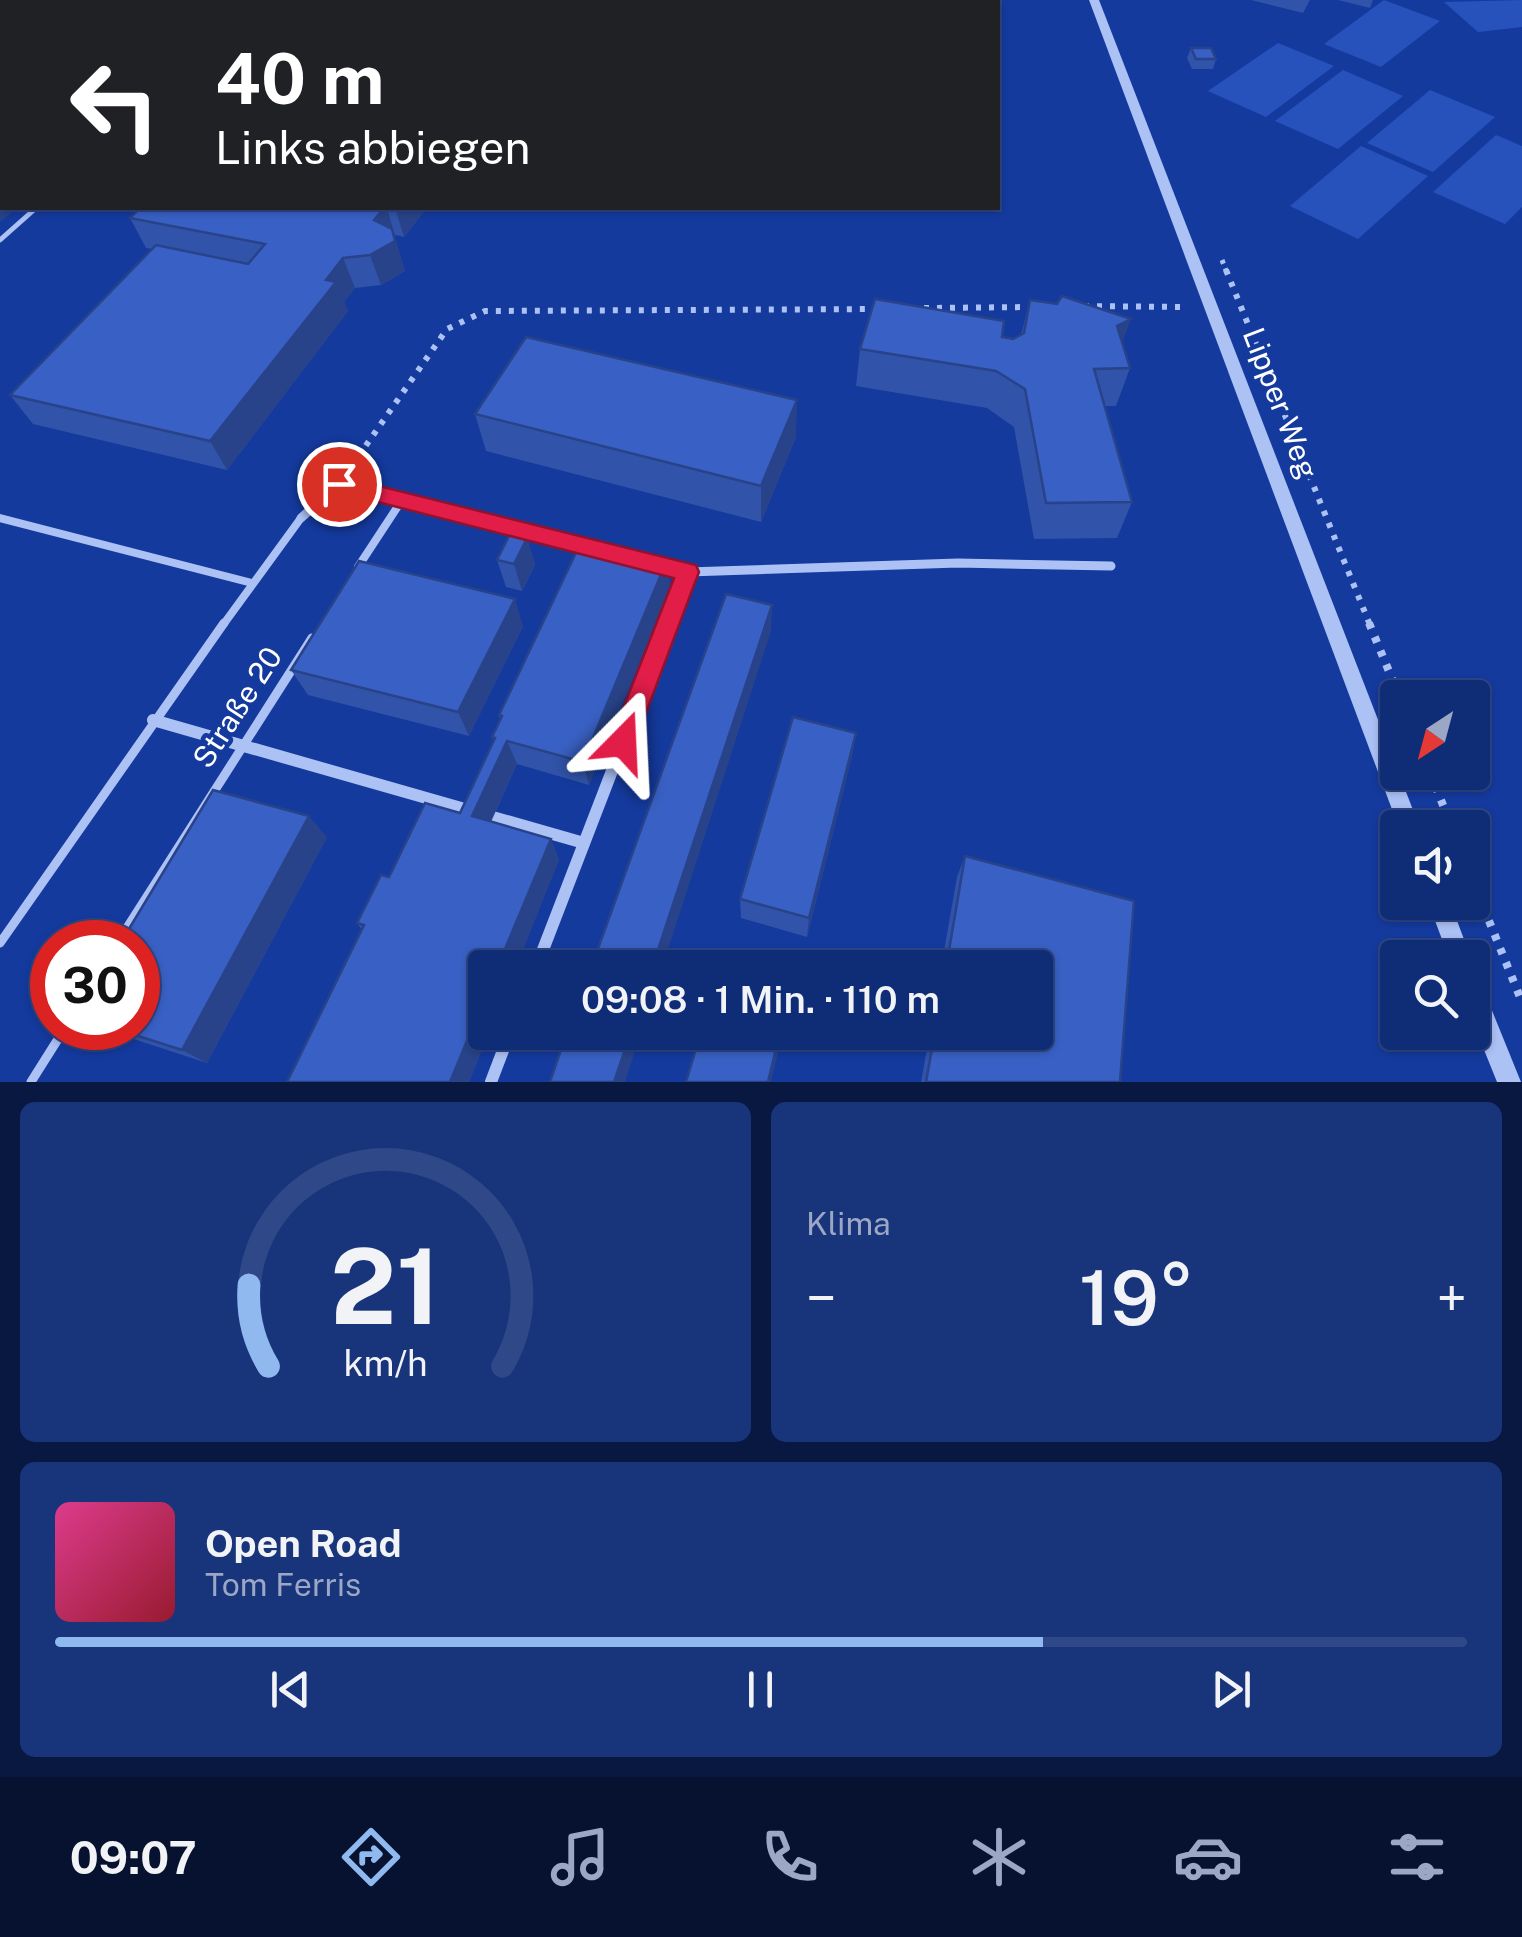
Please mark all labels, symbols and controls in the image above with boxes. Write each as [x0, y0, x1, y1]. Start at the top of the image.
text: 40 m [215, 37, 385, 120]
icon: left [50, 40, 180, 170]
text: Links abbiegen [215, 121, 530, 174]
street label: Lipper Weg [1236, 322, 1326, 484]
pin [297, 442, 382, 527]
icon: arrive [312, 457, 367, 512]
street label: Straße 20 [185, 640, 289, 774]
north arrow [1380, 680, 1490, 790]
map controls [1380, 680, 1490, 1050]
position arrow [571, 690, 675, 794]
button: sound [1380, 810, 1490, 920]
speed limit sign: 30 [30, 920, 160, 1050]
button: search [1380, 940, 1490, 1050]
text: 09:08 · 1 Min. · 110 m [581, 977, 940, 1022]
text: Klima [806, 1205, 891, 1242]
text: 21 [330, 1225, 441, 1347]
text: 19° [1079, 1254, 1194, 1342]
text: − [806, 1266, 837, 1330]
text: + [1436, 1266, 1467, 1330]
text: km/h [343, 1342, 428, 1384]
text: Open Road [205, 1521, 402, 1566]
text: Tom Ferris [205, 1566, 361, 1603]
icon: previous [263, 1662, 318, 1717]
icon: pause [733, 1662, 788, 1717]
icon: next [1204, 1662, 1259, 1717]
icon: directions [336, 1822, 406, 1892]
icon: music [545, 1822, 615, 1892]
icon: phone [755, 1822, 825, 1892]
icon: climate [964, 1822, 1034, 1892]
icon: car [1173, 1822, 1243, 1892]
icon: filters [1382, 1822, 1452, 1892]
text: 09:07 [70, 1831, 197, 1884]

